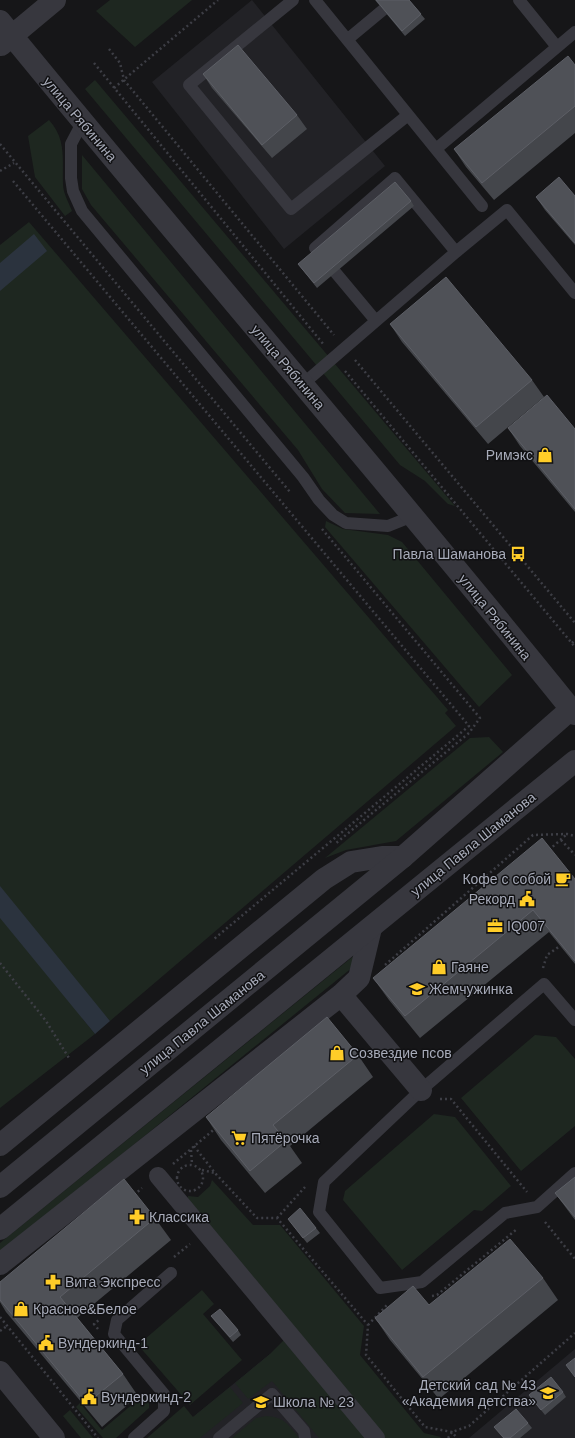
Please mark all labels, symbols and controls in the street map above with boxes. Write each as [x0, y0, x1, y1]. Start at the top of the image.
street label: улица Рябинина [40, 73, 120, 165]
street label: улица Рябинина [248, 321, 328, 413]
shop icon: Римэкс [536, 446, 554, 464]
place label: Римэкс [486, 447, 533, 463]
bus stop icon: Павла Шаманова [509, 545, 527, 563]
place label: Павла Шаманова [393, 546, 506, 562]
street label: улица Рябинина [456, 571, 535, 663]
street label: улица Павла Шаманова [407, 789, 539, 899]
cafe icon: Кофе с собой [554, 870, 572, 888]
place label: Кофе с собой [462, 871, 551, 887]
public building icon: Рекорд [518, 890, 536, 908]
place label: Рекорд [469, 891, 515, 907]
office icon: IQ007 [486, 917, 504, 935]
place label: IQ007 [507, 918, 545, 934]
shop icon: Гаяне [430, 958, 448, 976]
place label: Гаяне [451, 959, 489, 975]
street label: улица Павла Шаманова [136, 967, 268, 1077]
school or university icon: Жемчужинка [408, 980, 426, 998]
place label: Жемчужинка [429, 981, 513, 997]
shop icon: Созвездие псов [328, 1044, 346, 1062]
place label: Созвездие псов [349, 1045, 452, 1061]
supermarket icon: Пятёрочка [230, 1129, 248, 1147]
place label: Пятёрочка [251, 1130, 320, 1146]
pharmacy icon: Классика [128, 1208, 146, 1226]
place label: Классика [149, 1209, 209, 1225]
pharmacy icon: Вита Экспресс [44, 1273, 62, 1291]
place label: Вита Экспресс [65, 1274, 161, 1290]
shop icon: Красное&Белое [12, 1300, 30, 1318]
place label: Красное&Белое [33, 1301, 137, 1317]
public building icon: Вундеркинд-1 [37, 1334, 55, 1352]
place label: Вундеркинд-1 [58, 1335, 148, 1351]
place label: Детский сад № 43 «Академия детства» [402, 1377, 536, 1409]
school or university icon: Детский сад № 43 «Академия детства» [539, 1384, 557, 1402]
public building icon: Вундеркинд-2 [80, 1388, 98, 1406]
place label: Вундеркинд-2 [101, 1389, 191, 1405]
school or university icon: Школа № 23 [252, 1393, 270, 1411]
place label: Школа № 23 [273, 1394, 354, 1410]

